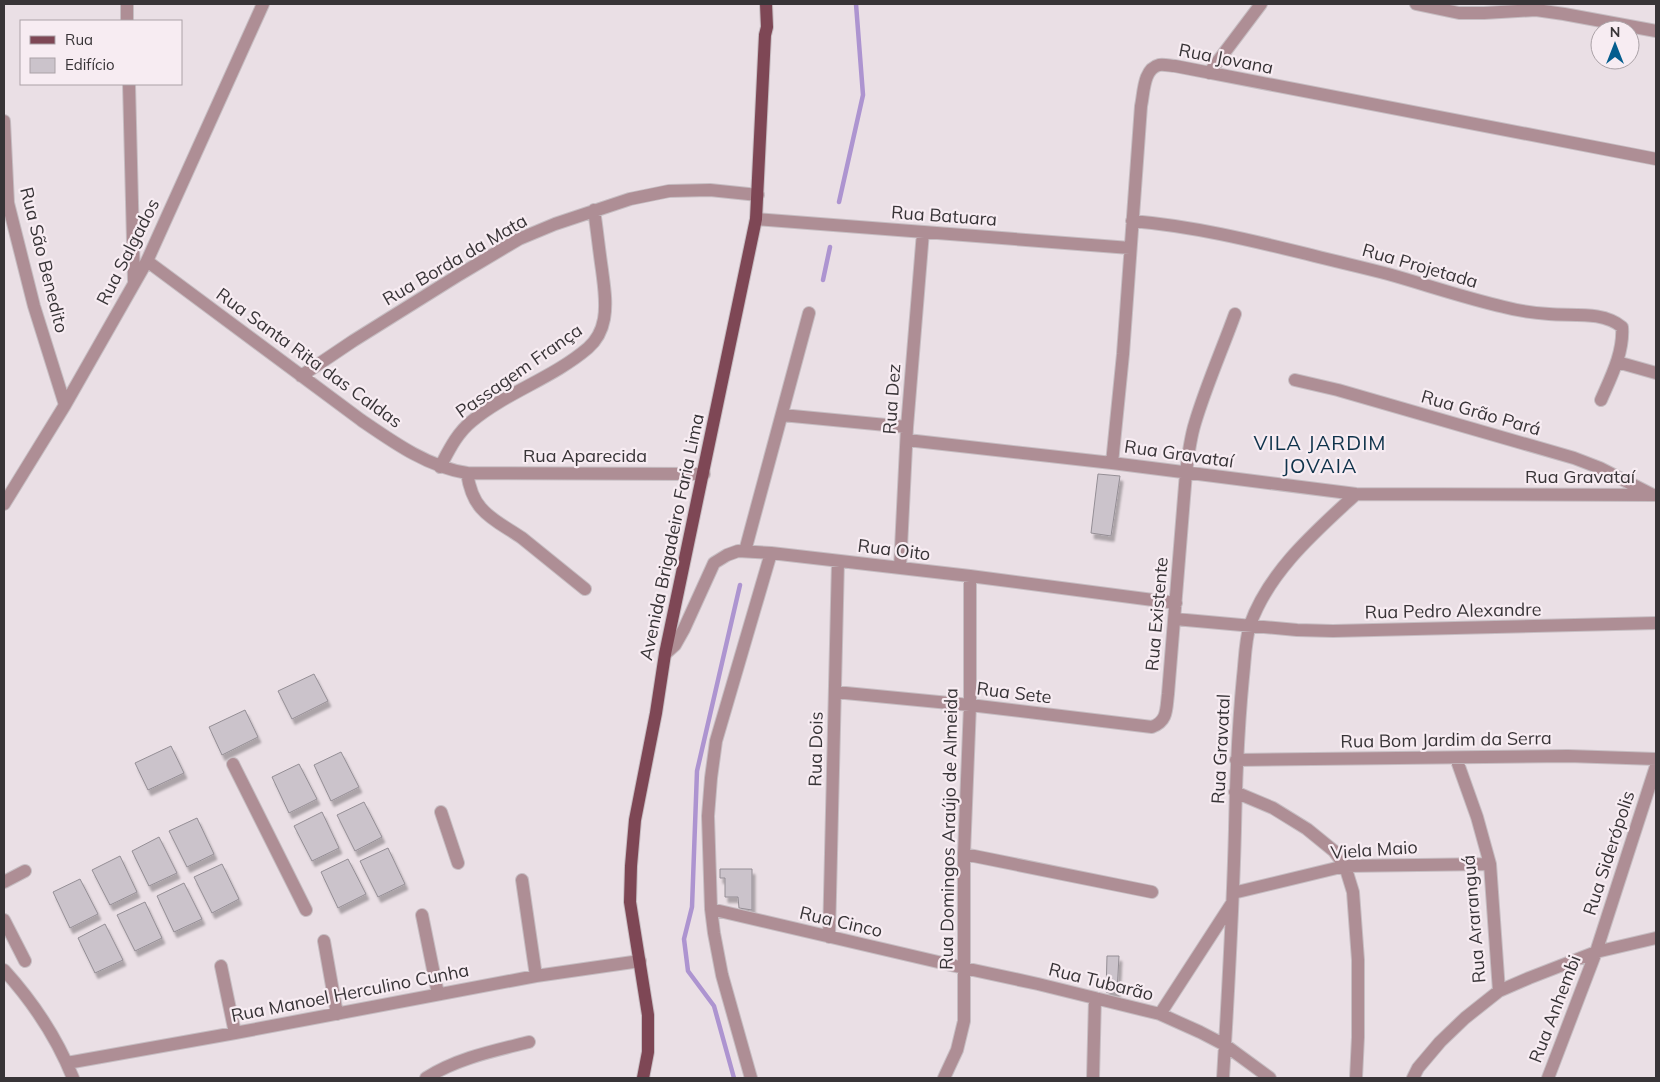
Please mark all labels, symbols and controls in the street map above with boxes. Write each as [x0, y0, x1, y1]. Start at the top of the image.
legend [20, 20, 182, 85]
north arrow [1590, 20, 1640, 70]
text: N [1610, 23, 1620, 41]
text: Rua [65, 30, 93, 49]
street label: Rua Jovana [1177, 38, 1275, 79]
text: Edifício [65, 55, 115, 74]
street label: Rua São Benedito [15, 185, 74, 335]
street label: Rua Salgados [91, 195, 164, 309]
street label: Rua Batuara [890, 200, 998, 231]
street label: Rua Borda da Mata [378, 209, 531, 310]
street label: Rua Projetada [1360, 238, 1481, 293]
street label: Rua Santa Rita das Caldas [212, 282, 407, 433]
street label: Passagem França [451, 318, 586, 423]
street label: Rua Dez [878, 363, 905, 435]
street label: Rua Grão Pará [1419, 384, 1544, 441]
street label: Avenida Brigadeiro Faria Lima [634, 411, 709, 662]
district label: VILA JARDIM JOVAIA [1254, 430, 1386, 478]
street label: Rua Gravataí [1123, 434, 1237, 473]
street label: Rua Aparecida [523, 444, 647, 467]
street label: Rua Gravataí [1525, 465, 1637, 488]
street label: Rua Oito [856, 534, 932, 565]
street label: Rua Existente [1140, 556, 1173, 672]
street label: Rua Pedro Alexandre [1364, 597, 1542, 624]
street label: Rua Sete [975, 676, 1053, 709]
street label: Rua Domingos Araújo de Almeida [935, 688, 962, 970]
street label: Rua Gravatal [1206, 693, 1235, 805]
street label: Rua Dois [803, 711, 828, 787]
street label: Rua Bom Jardim da Serra [1340, 726, 1552, 753]
street label: Rua Siderópolis [1578, 788, 1640, 918]
street label: Viela Maio [1330, 835, 1418, 864]
street label: Rua Araranguá [1456, 854, 1491, 984]
street label: Rua Cinco [797, 901, 885, 942]
street label: Rua Anhembi [1523, 952, 1586, 1066]
street label: Rua Tubarão [1046, 957, 1156, 1006]
street label: Rua Manoel Herculino Cunha [229, 958, 471, 1027]

